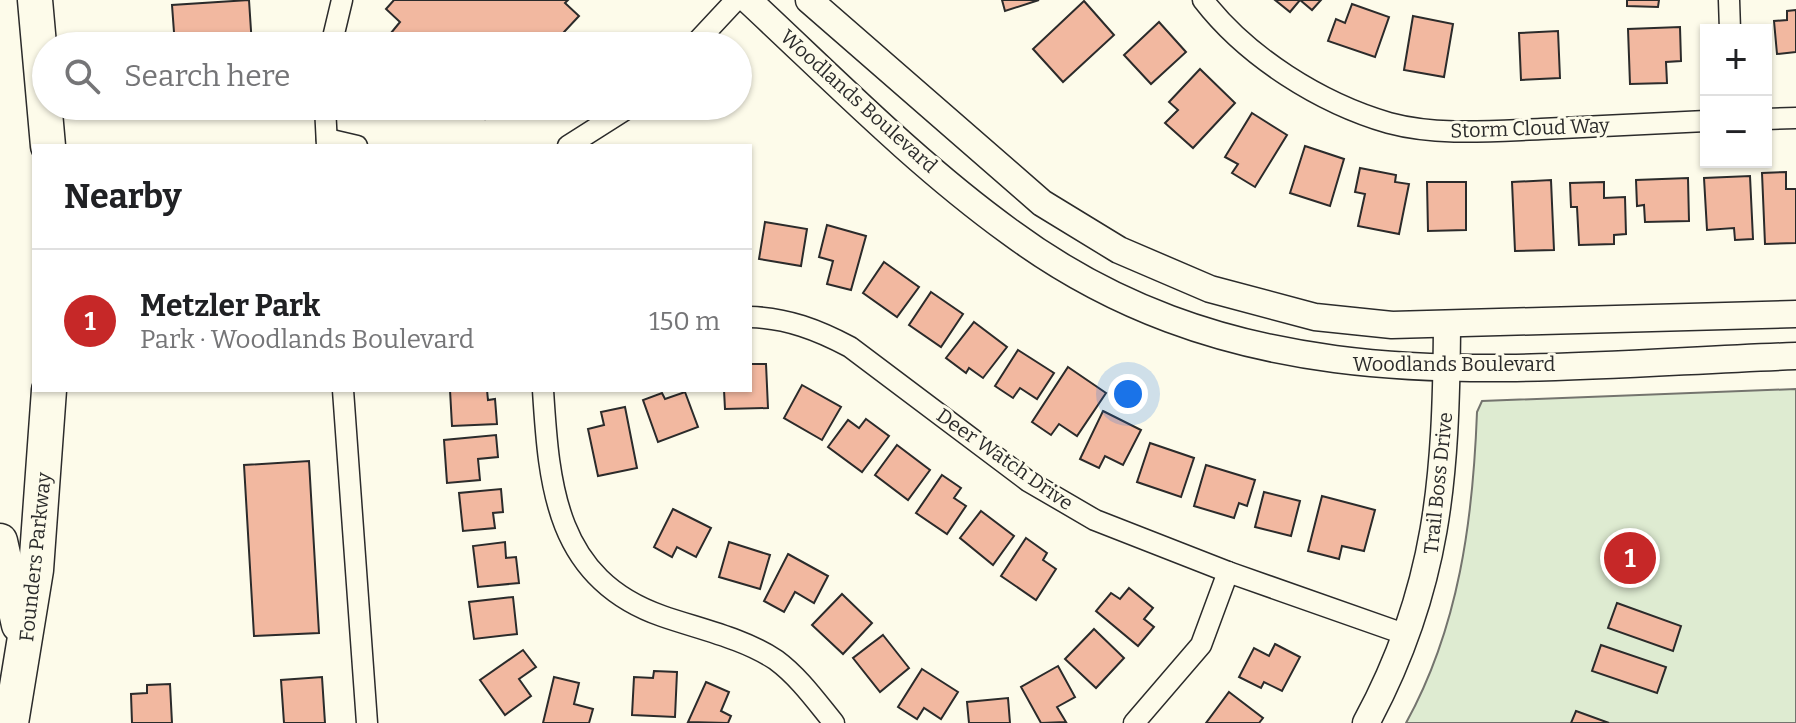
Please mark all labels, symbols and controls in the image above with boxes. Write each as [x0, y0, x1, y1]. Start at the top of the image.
street label: Woodlands Boulevard [776, 24, 942, 178]
map controls [1700, 24, 1772, 168]
button: + [1700, 24, 1772, 96]
search box [32, 32, 752, 120]
icon: search [60, 54, 104, 98]
text: Search here [124, 58, 291, 94]
button: − [1700, 96, 1772, 168]
street label: Storm Cloud Way [1450, 113, 1610, 143]
text: Nearby [64, 176, 182, 217]
text: Metzler Park [140, 288, 320, 324]
text: 1 [84, 306, 96, 337]
text: 150 m [649, 306, 720, 337]
text: Park · Woodlands Boulevard [140, 324, 474, 355]
street label: Woodlands Boulevard [1353, 352, 1555, 376]
your location [1108, 374, 1148, 414]
street label: Deer Watch Drive [932, 403, 1078, 515]
street label: Trail Boss Drive [1419, 411, 1457, 555]
street label: Founders Parkway [14, 471, 56, 643]
pin: 1 [1604, 528, 1656, 588]

